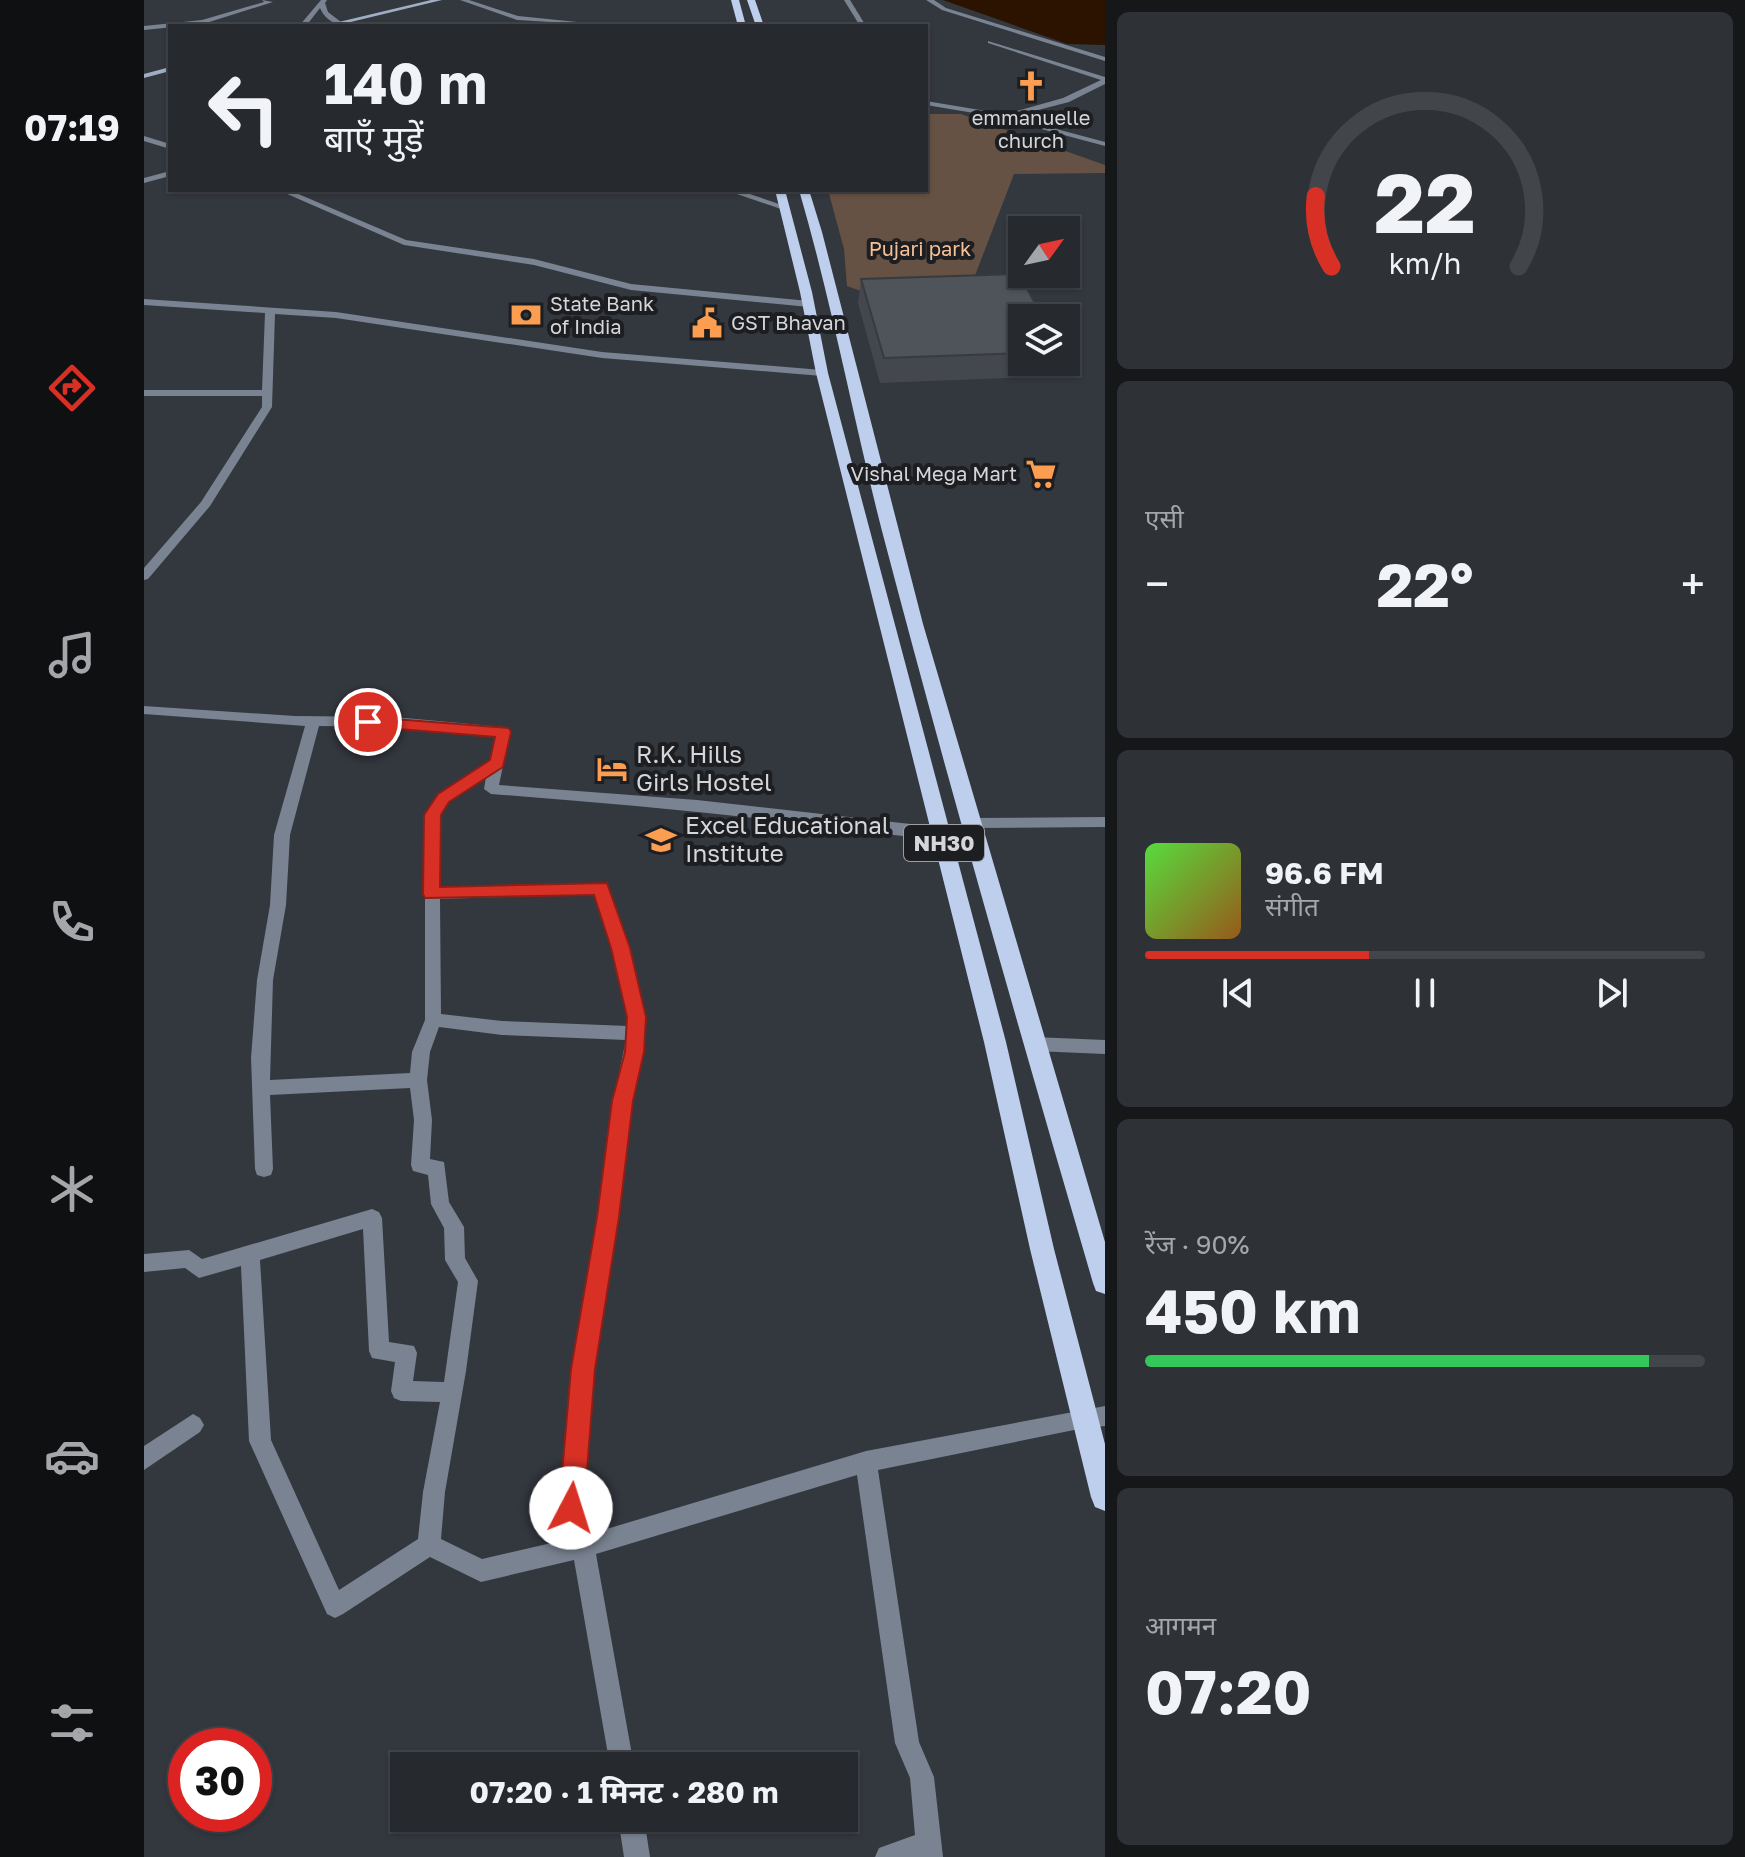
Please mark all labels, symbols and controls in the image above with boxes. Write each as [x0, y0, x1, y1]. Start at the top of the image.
text: 140 m [324, 49, 487, 116]
icon: left [192, 56, 296, 160]
church icon: emmanuelle church [1014, 69, 1048, 103]
place label: emmanuelle church [972, 105, 1090, 152]
text: 07:19 [24, 106, 120, 149]
text: बाएँ मुड़ें [324, 117, 424, 160]
text: 22 [1374, 150, 1476, 250]
north arrow [1008, 216, 1080, 288]
map controls [1008, 216, 1080, 376]
park label: Pujari park [869, 236, 971, 260]
text: km/h [1389, 246, 1461, 280]
place label: State Bank of India [550, 291, 654, 338]
bank icon: State Bank of India [509, 298, 543, 332]
button: layers [1008, 304, 1080, 376]
public building icon: GST Bhavan [690, 306, 724, 340]
place label: GST Bhavan [731, 310, 846, 334]
icon: directions [44, 360, 100, 416]
supermarket icon: Vishal Mega Mart [1024, 457, 1058, 491]
place label: Vishal Mega Mart [851, 461, 1017, 485]
text: एसी [1145, 503, 1184, 534]
text: 22° [1377, 548, 1473, 620]
text: − [1145, 557, 1169, 610]
text: + [1681, 557, 1705, 610]
icon: music [44, 627, 100, 683]
pin [334, 688, 402, 756]
icon: arrive [346, 700, 390, 744]
place label: R.K. Hills Girls Hostel [636, 739, 772, 796]
hotel icon: R.K. Hills Girls Hostel [595, 752, 629, 786]
place label: Excel Educational Institute [685, 810, 890, 867]
school or university icon: Excel Educational Institute [644, 823, 678, 857]
road number: NH30 [904, 825, 984, 861]
text: 96.6 FM [1265, 855, 1384, 891]
text: संगीत [1265, 891, 1319, 922]
icon: phone [44, 894, 100, 950]
icon: previous [1216, 971, 1260, 1015]
icon: pause [1403, 971, 1447, 1015]
icon: next [1590, 971, 1634, 1015]
icon: climate [44, 1161, 100, 1217]
text: रेंज · 90% [1145, 1229, 1249, 1260]
text: 450 km [1145, 1274, 1360, 1346]
icon: car [44, 1428, 100, 1484]
position arrow [529, 1466, 613, 1550]
text: आगमन [1145, 1610, 1216, 1641]
text: 07:20 [1145, 1655, 1312, 1727]
icon: filters [44, 1695, 100, 1751]
speed limit sign: 30 [168, 1728, 272, 1832]
text: 07:20 · 1 मिनट · 280 m [469, 1774, 779, 1810]

